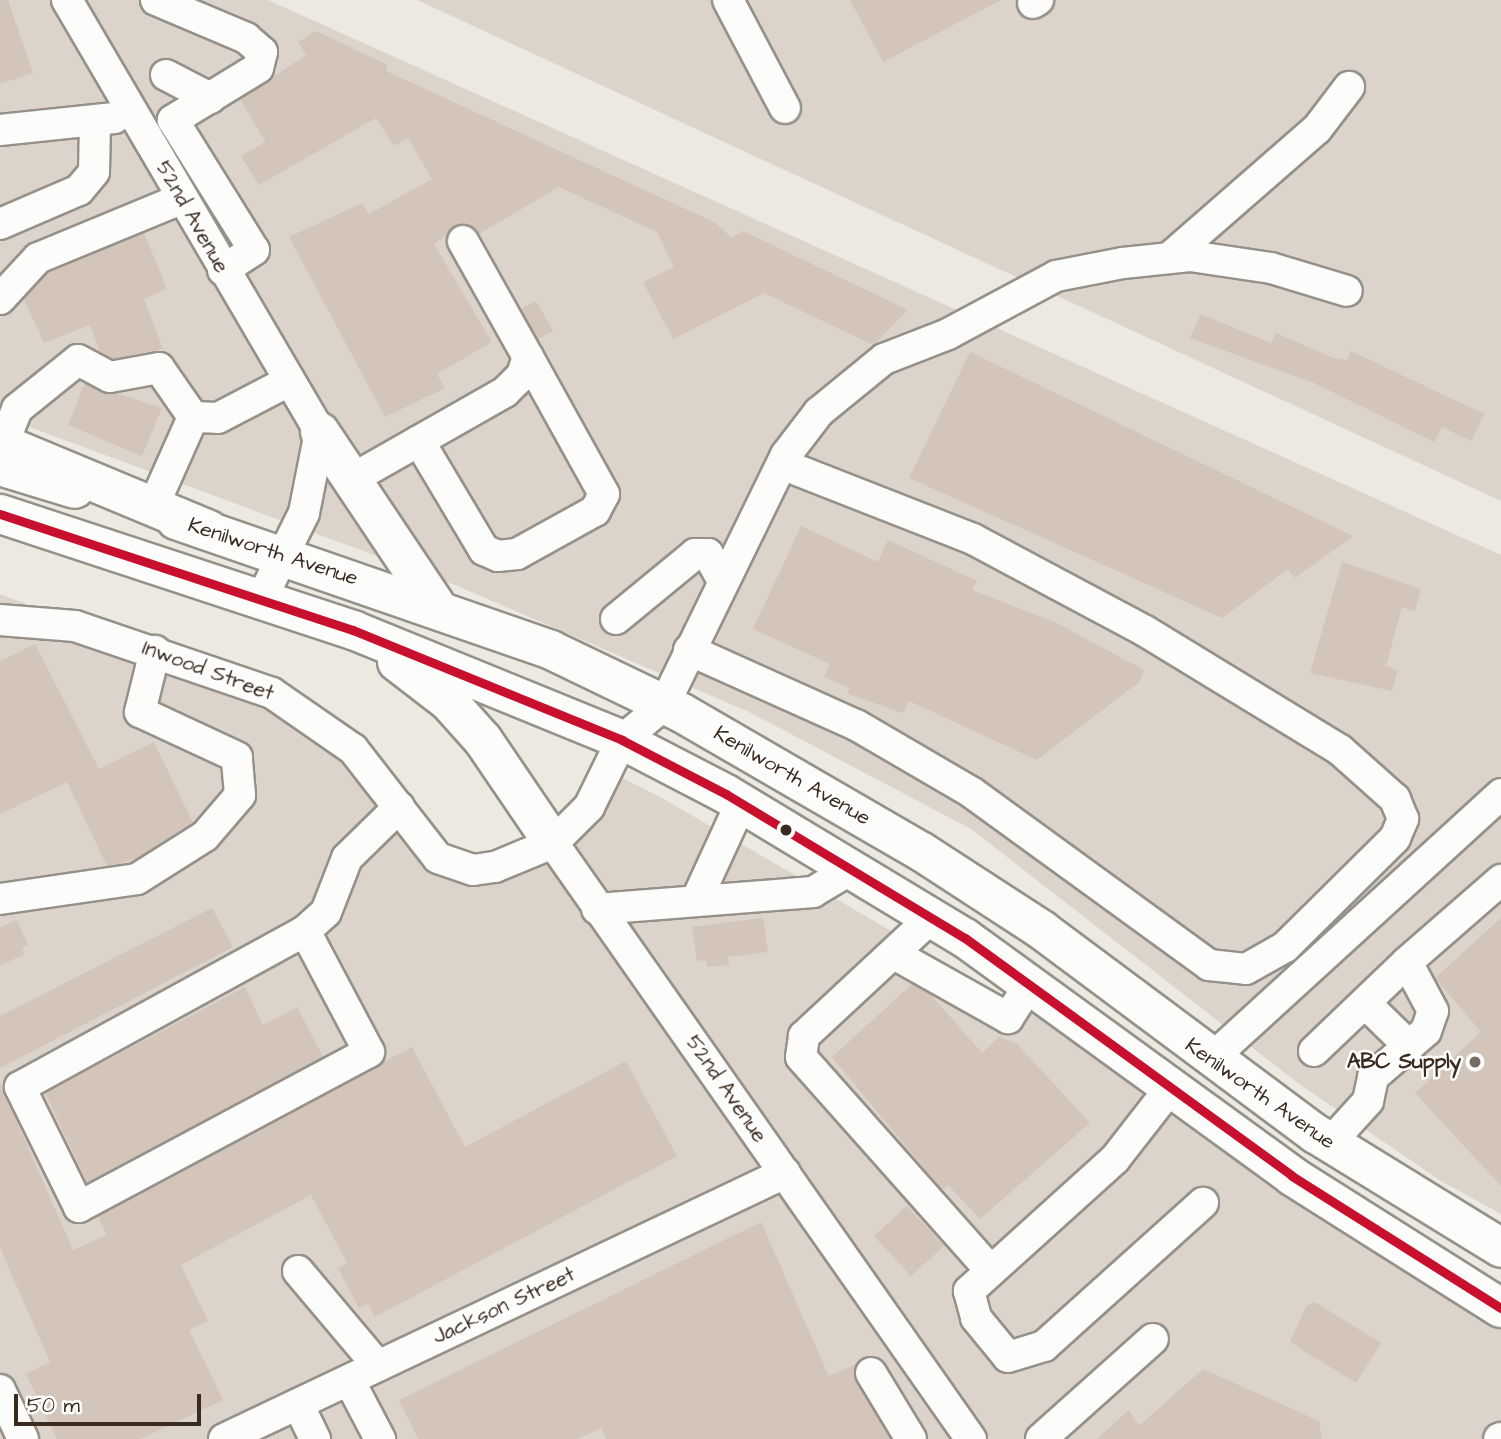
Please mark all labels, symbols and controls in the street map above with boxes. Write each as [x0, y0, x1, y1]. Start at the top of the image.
street label: 52nd Avenue [150, 157, 234, 277]
street label: Kenilworth Avenue [185, 513, 361, 591]
street label: Inwood Street [139, 636, 277, 706]
street label: Kenilworth Avenue [709, 721, 875, 831]
unlabelled marker [779, 823, 793, 837]
street label: 52nd Avenue [680, 1031, 772, 1147]
street label: Kenilworth Avenue [1180, 1033, 1340, 1155]
place label: ABC Supply [1347, 1049, 1461, 1075]
marker: ABC Supply [1467, 1054, 1483, 1070]
street label: Jackson Street [429, 1262, 579, 1350]
scale bar [18, 1380, 205, 1424]
text: 50 m [27, 1391, 80, 1420]

